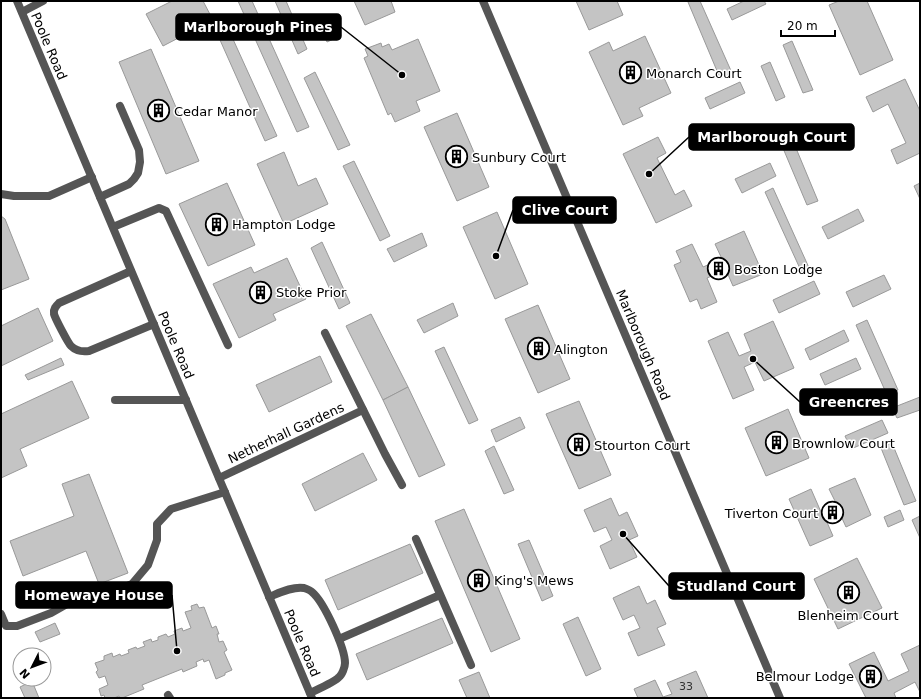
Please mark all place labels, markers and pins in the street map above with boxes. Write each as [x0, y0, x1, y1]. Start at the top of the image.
callout: Marlborough Pines [176, 14, 341, 40]
building icon: Monarch Court [617, 60, 643, 86]
place label: Monarch Court [646, 66, 742, 81]
building icon: Cedar Manor [146, 98, 172, 124]
place label: Cedar Manor [174, 104, 258, 119]
callout: Marlborough Court [689, 124, 854, 150]
building icon: Sunbury Court [444, 144, 470, 170]
place label: Sunbury Court [472, 150, 566, 165]
callout: Clive Court [513, 197, 616, 223]
building icon: Hampton Lodge [204, 211, 230, 237]
place label: Hampton Lodge [232, 217, 336, 232]
building icon: Boston Lodge [705, 256, 731, 282]
place label: Boston Lodge [734, 262, 823, 277]
building icon: Stoke Prior [247, 279, 273, 305]
place label: Stoke Prior [276, 285, 347, 300]
building icon: Alington [525, 336, 551, 362]
place label: Alington [554, 342, 608, 357]
callout: Greencres [800, 389, 897, 415]
building icon: Brownlow Court [764, 430, 790, 456]
building icon: Stourton Court [566, 432, 592, 458]
place label: Brownlow Court [792, 436, 895, 451]
place label: Stourton Court [594, 438, 690, 453]
building icon: Tiverton Court [820, 500, 846, 526]
place label: Tiverton Court [724, 506, 818, 521]
building icon: King's Mews [465, 567, 491, 593]
place label: King's Mews [494, 573, 574, 588]
callout: Studland Court [669, 573, 804, 599]
building icon: Blenheim Court [835, 580, 861, 606]
callout: Homewaye House [16, 582, 172, 608]
place label: Blenheim Court [797, 608, 899, 623]
building icon: Belmour Lodge [857, 663, 883, 689]
place label: Belmour Lodge [756, 669, 854, 684]

